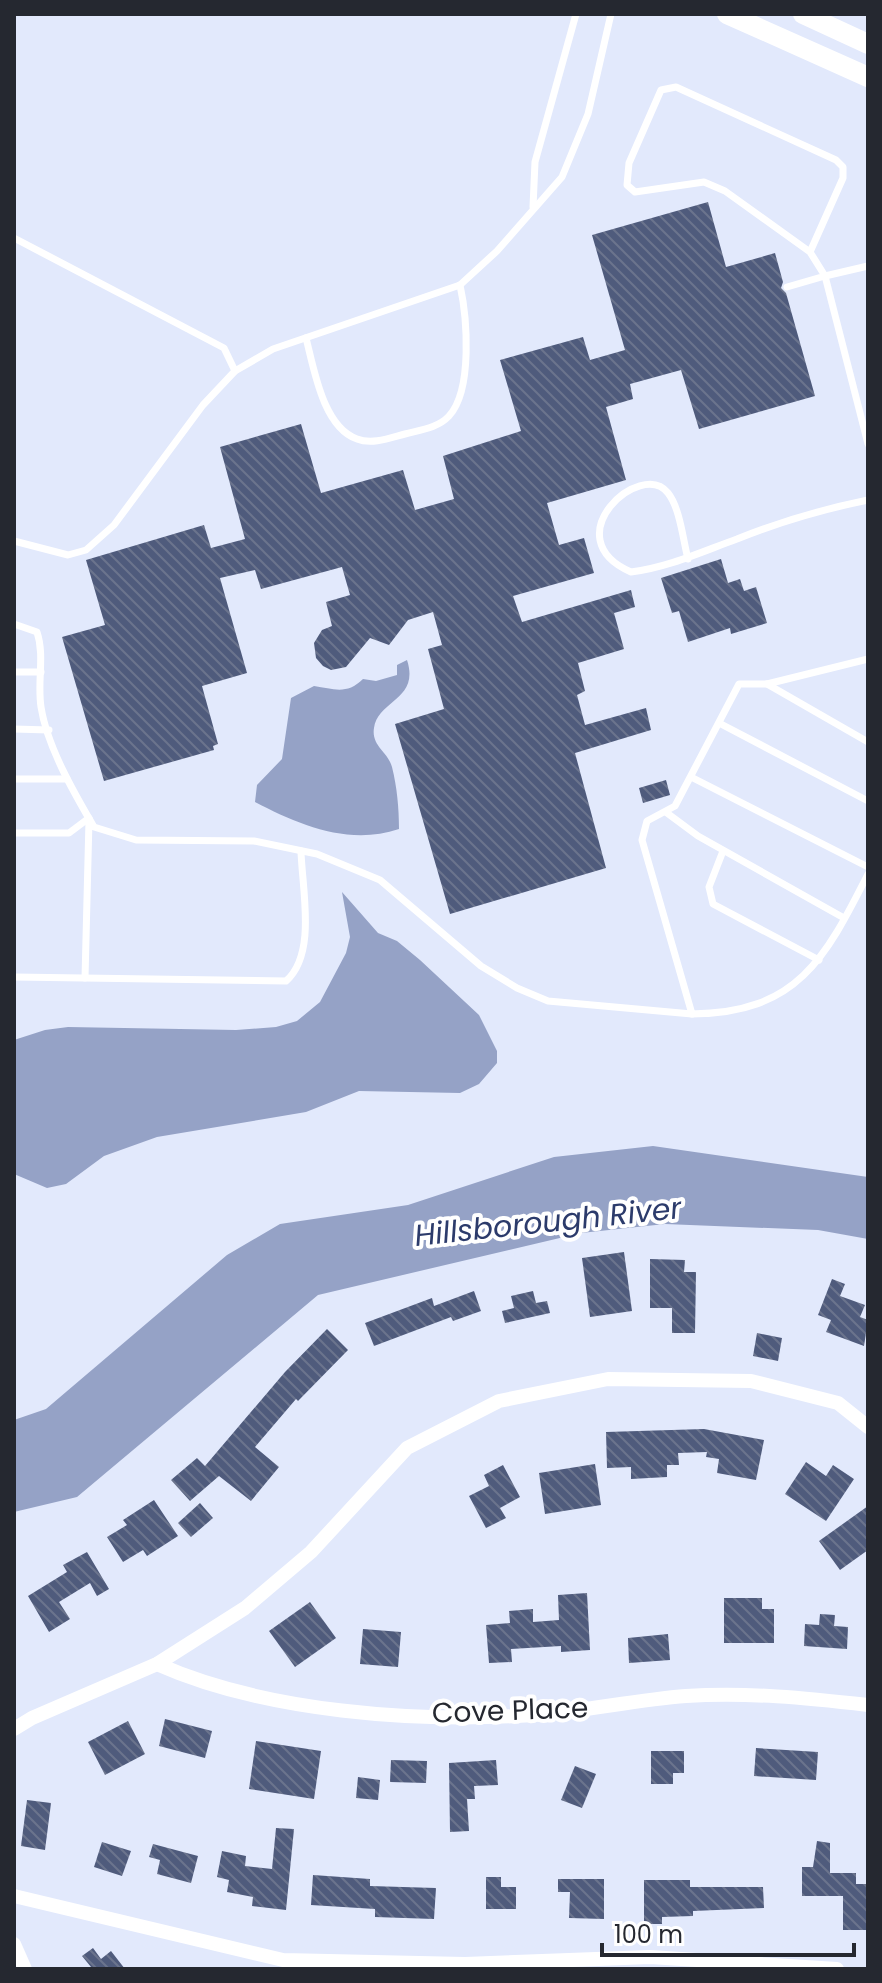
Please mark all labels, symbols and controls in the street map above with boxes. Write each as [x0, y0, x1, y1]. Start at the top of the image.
water label: Hillsborough River [412, 1186, 684, 1257]
street label: Cove Place [431, 1688, 589, 1733]
scale bar [602, 1907, 854, 1957]
text: 100 m [614, 1918, 683, 1951]

